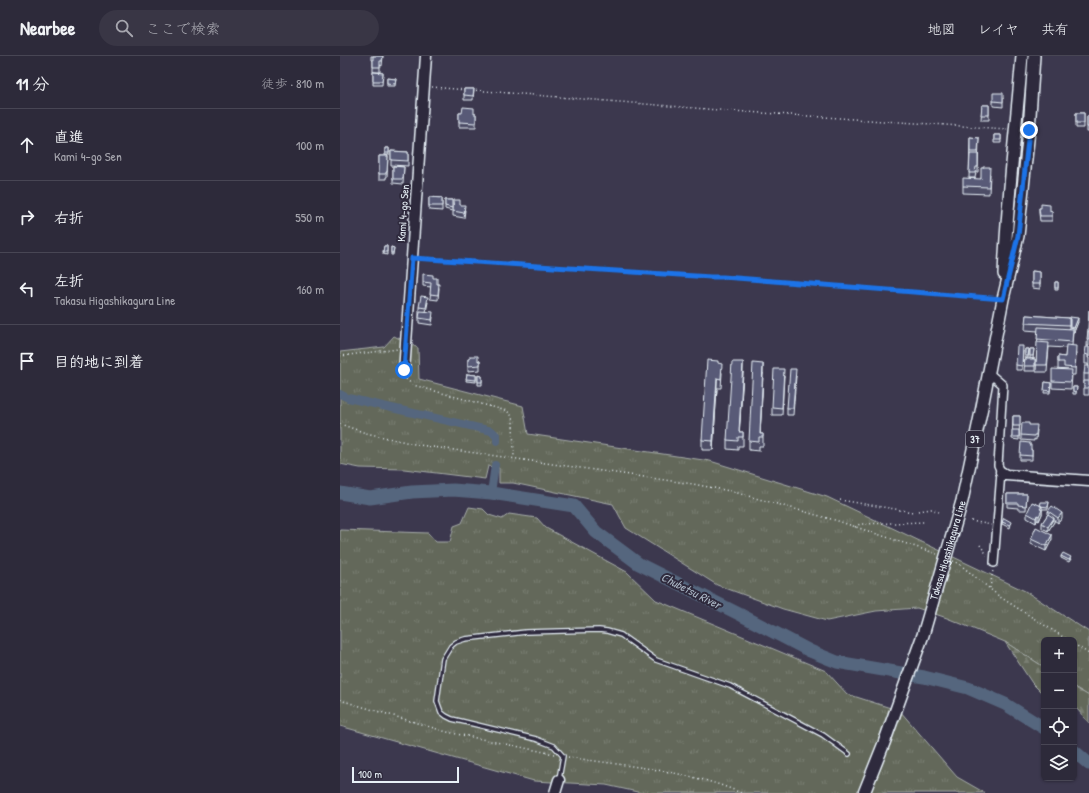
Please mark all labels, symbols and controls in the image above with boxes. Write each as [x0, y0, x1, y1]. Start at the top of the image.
search box [99, 10, 379, 46]
text: Nearbee [20, 15, 75, 41]
icon: search [113, 17, 135, 39]
text: ここで検索 [145, 18, 220, 39]
text: 地図 [928, 19, 956, 38]
text: レイヤ [978, 19, 1019, 38]
text: 共有 [1041, 19, 1069, 38]
text: 11 分 [16, 72, 49, 95]
text: 徒歩 · 810 m [261, 74, 324, 92]
route end [1020, 121, 1038, 139]
text: 直進 [54, 126, 84, 147]
icon: ahead [16, 134, 38, 156]
text: 100 m [296, 136, 324, 154]
text: Kami 4-go Sen [54, 147, 122, 165]
street label: Kami 4-go Sen [394, 184, 412, 242]
icon: right [16, 206, 38, 228]
text: 右折 [54, 207, 84, 228]
text: 550 m [295, 208, 324, 226]
text: 左折 [54, 270, 84, 291]
icon: left [16, 278, 38, 300]
text: 160 m [296, 280, 324, 298]
text: Takasu Higashikagura Line [54, 291, 176, 309]
icon: arrive [16, 350, 38, 372]
text: 目的地に到着 [54, 351, 144, 372]
route start [395, 361, 413, 379]
road number: 37 [966, 431, 984, 447]
street label: Takasu Higashikagura Line [927, 498, 969, 602]
water label: Chubetsu River [659, 568, 725, 613]
map controls [1041, 637, 1077, 781]
button: + [1041, 637, 1077, 673]
button: − [1041, 673, 1077, 709]
button: locate [1041, 709, 1077, 745]
button: layers [1041, 745, 1077, 781]
scale bar [352, 765, 459, 784]
text: 100 m [358, 767, 382, 781]

